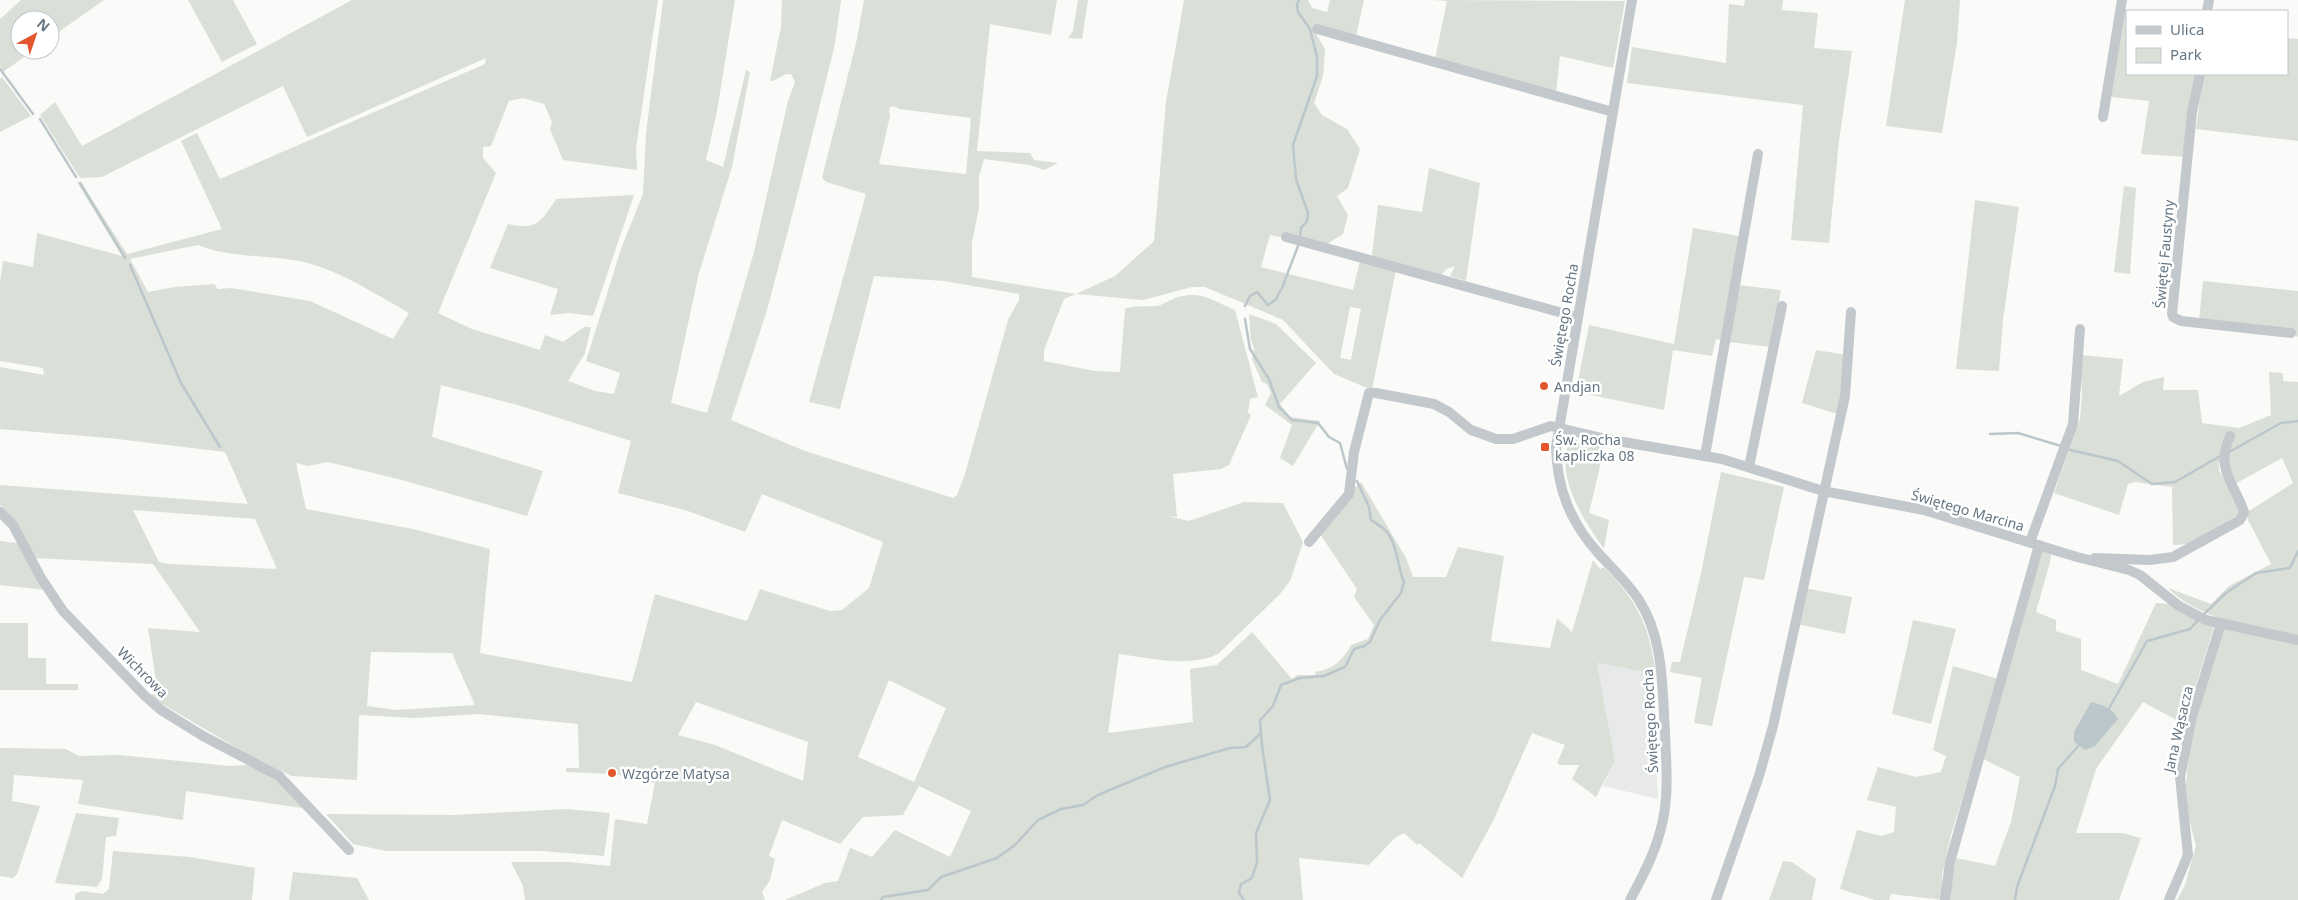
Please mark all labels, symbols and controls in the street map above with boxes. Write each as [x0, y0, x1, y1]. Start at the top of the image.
north arrow [10, 10, 60, 60]
legend [2126, 10, 2288, 75]
text: N [33, 14, 54, 36]
text: Ulica [2170, 19, 2204, 39]
text: Park [2170, 44, 2202, 64]
street label: Świętej Faustyny [2150, 198, 2178, 309]
street label: Świętego Rocha [1546, 262, 1582, 368]
place label: Andjan [1554, 377, 1600, 396]
marker: Andjan [1538, 380, 1550, 392]
place label: Św. Rocha kapliczka 08 [1555, 430, 1634, 465]
marker: Św. Rocha kapliczka 08 [1539, 441, 1551, 453]
street label: Świętego Marcina [1909, 485, 2027, 535]
street label: Wichrowa [113, 642, 173, 702]
street label: Świętego Rocha [1638, 668, 1662, 774]
street label: Jana Wąsacza [2158, 684, 2197, 776]
place label: Wzgórze Matysa [622, 764, 730, 783]
marker: Wzgórze Matysa [606, 767, 618, 779]

